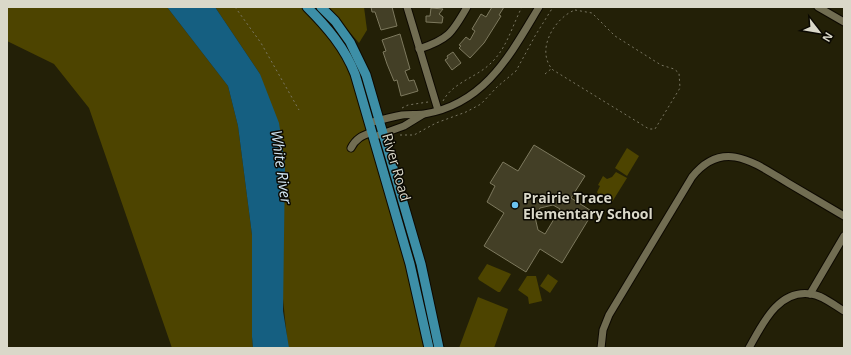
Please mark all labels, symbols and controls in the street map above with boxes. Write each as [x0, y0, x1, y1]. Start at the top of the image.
north arrow [799, 12, 839, 52]
text: N [819, 30, 837, 45]
water label: White River [267, 129, 297, 206]
street label: River Road [378, 131, 416, 203]
place label: Prairie Trace Elementary School [523, 188, 653, 223]
marker: Prairie Trace Elementary School [510, 200, 520, 210]

